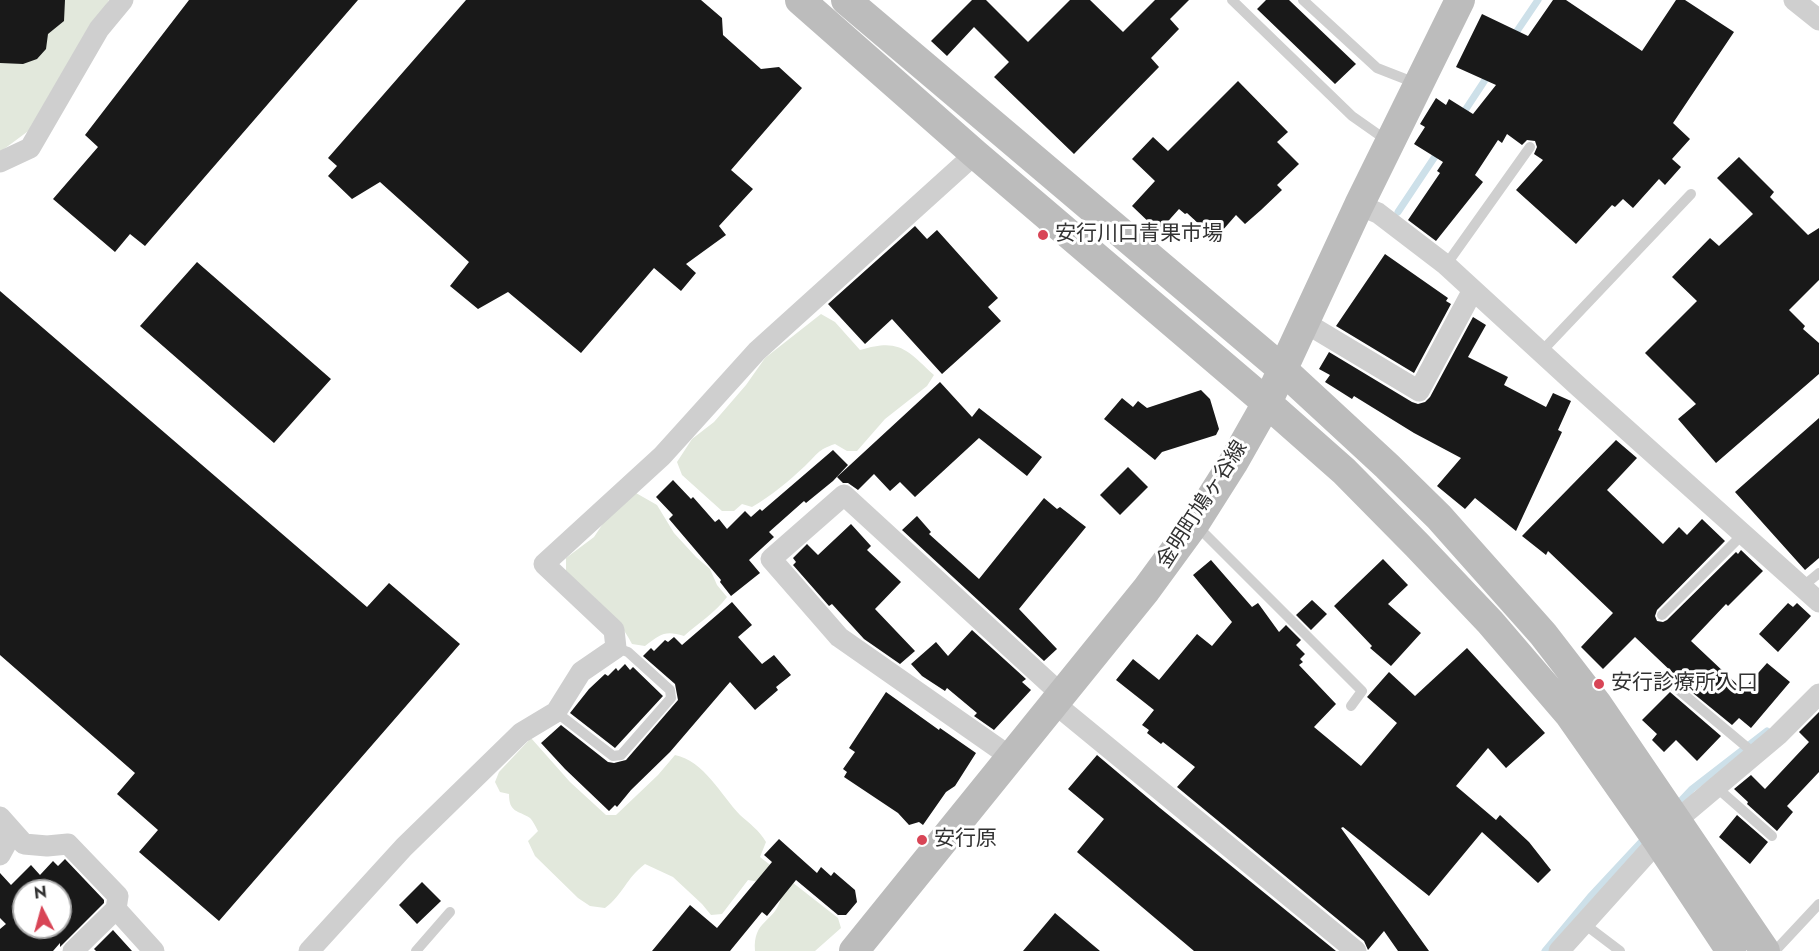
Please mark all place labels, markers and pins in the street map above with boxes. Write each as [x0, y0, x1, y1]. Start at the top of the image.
place label: 安行川口青果市場 [1055, 222, 1223, 248]
marker: 安行川口青果市場 [1036, 228, 1050, 242]
place label: 安行診療所入口 [1611, 671, 1758, 697]
marker: 安行診療所入口 [1592, 677, 1606, 691]
place label: 安行原 [934, 827, 997, 853]
marker: 安行原 [915, 833, 929, 847]

